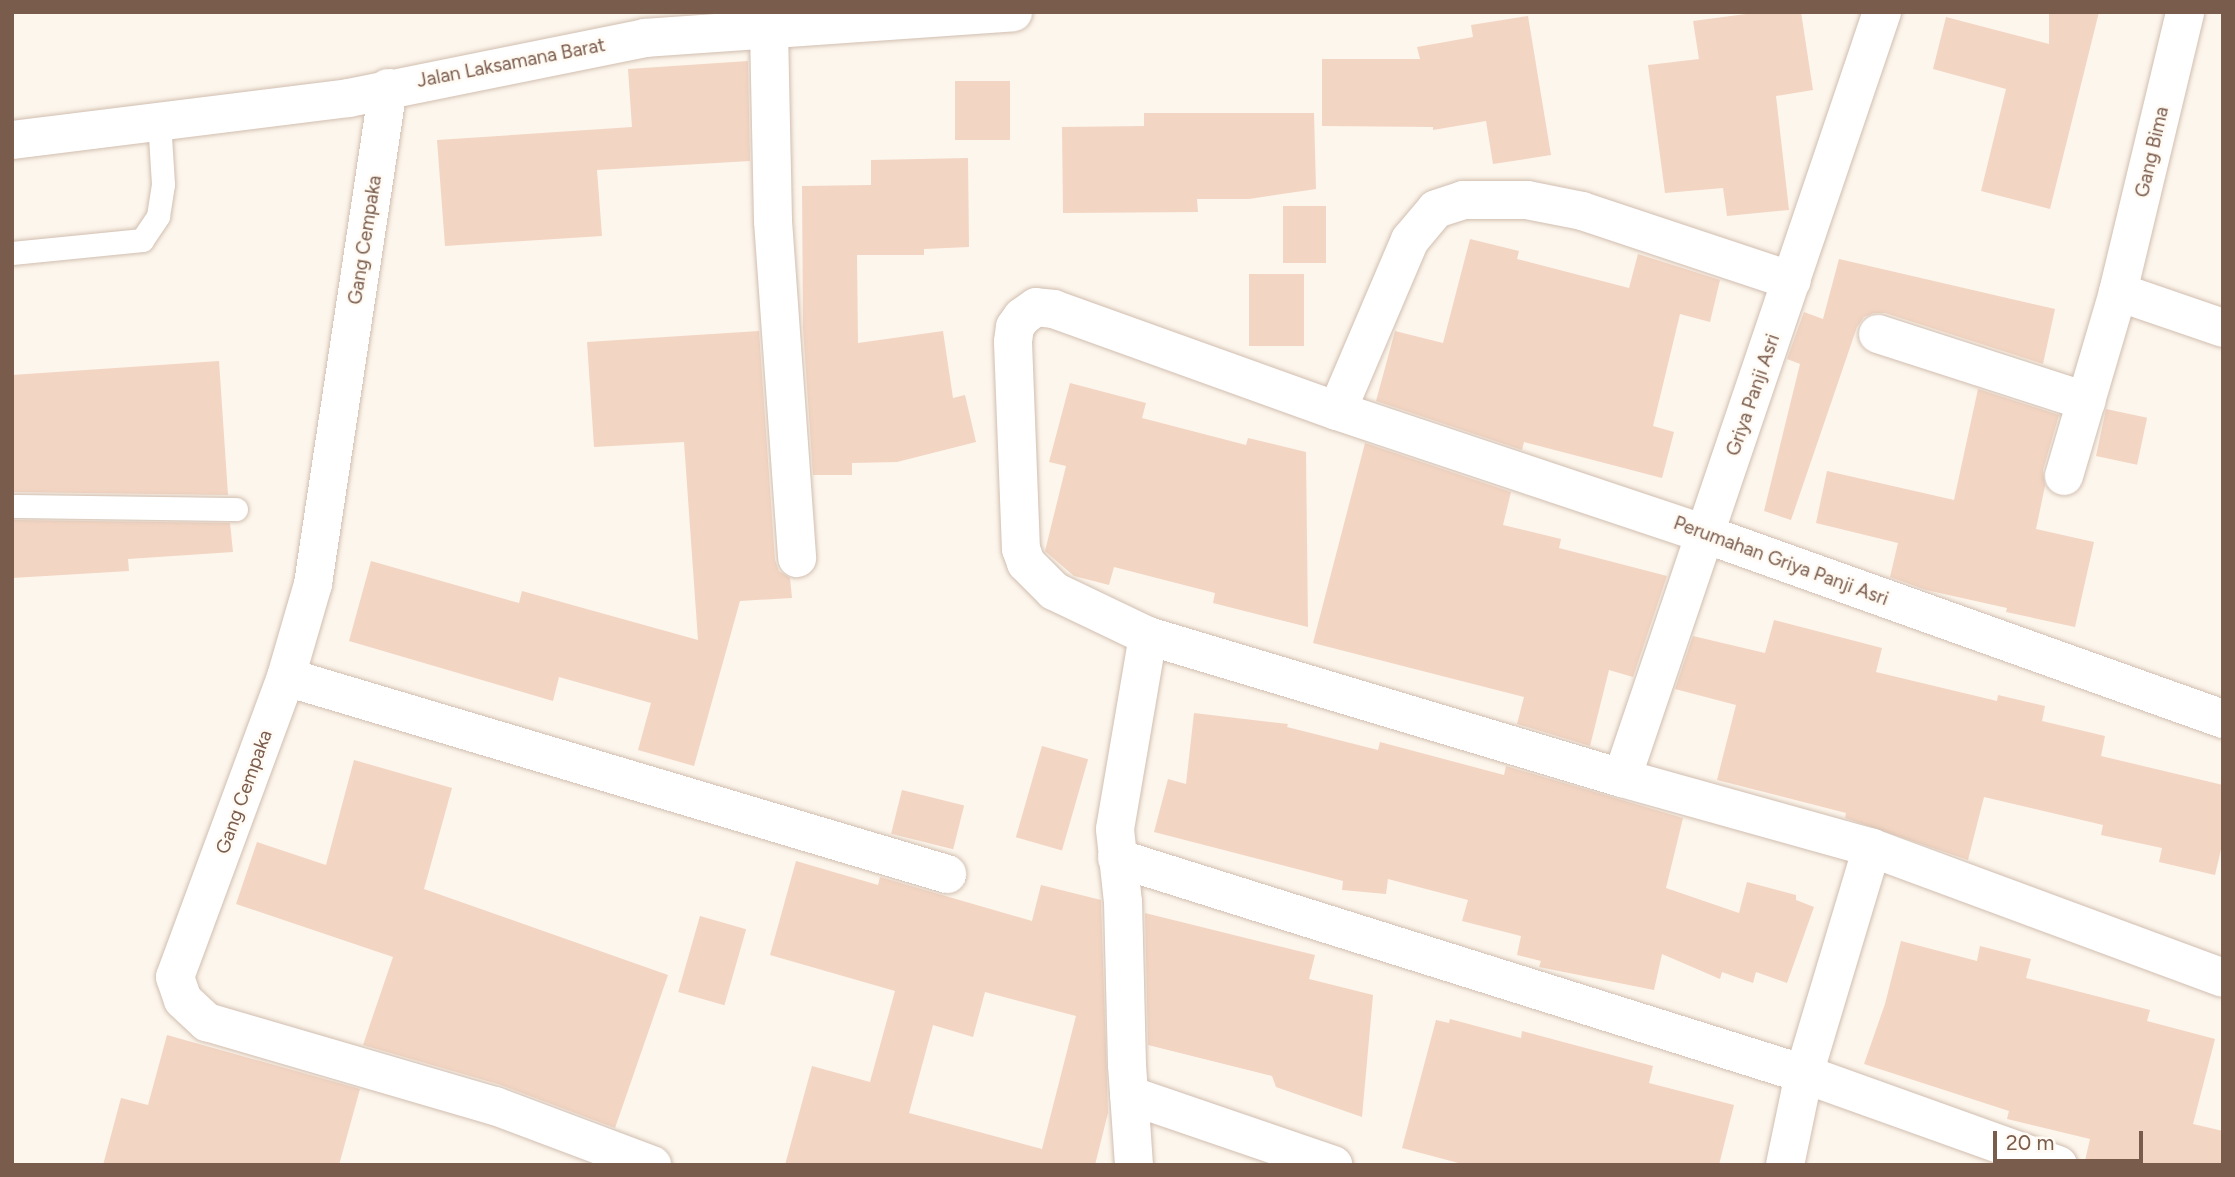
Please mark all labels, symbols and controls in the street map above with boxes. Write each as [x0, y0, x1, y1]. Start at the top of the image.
street label: Jalan Laksamana Barat [415, 34, 607, 92]
street label: Gang Bima [2130, 104, 2174, 200]
street label: Gang Cempaka [344, 174, 386, 306]
street label: Griya Panji Asri [1722, 331, 1784, 459]
street label: Perumahan Griya Panji Asri [1670, 511, 1892, 611]
street label: Gang Cempaka [211, 727, 277, 857]
scale bar [1997, 1118, 2148, 1162]
text: 20 m [2006, 1130, 2054, 1155]

